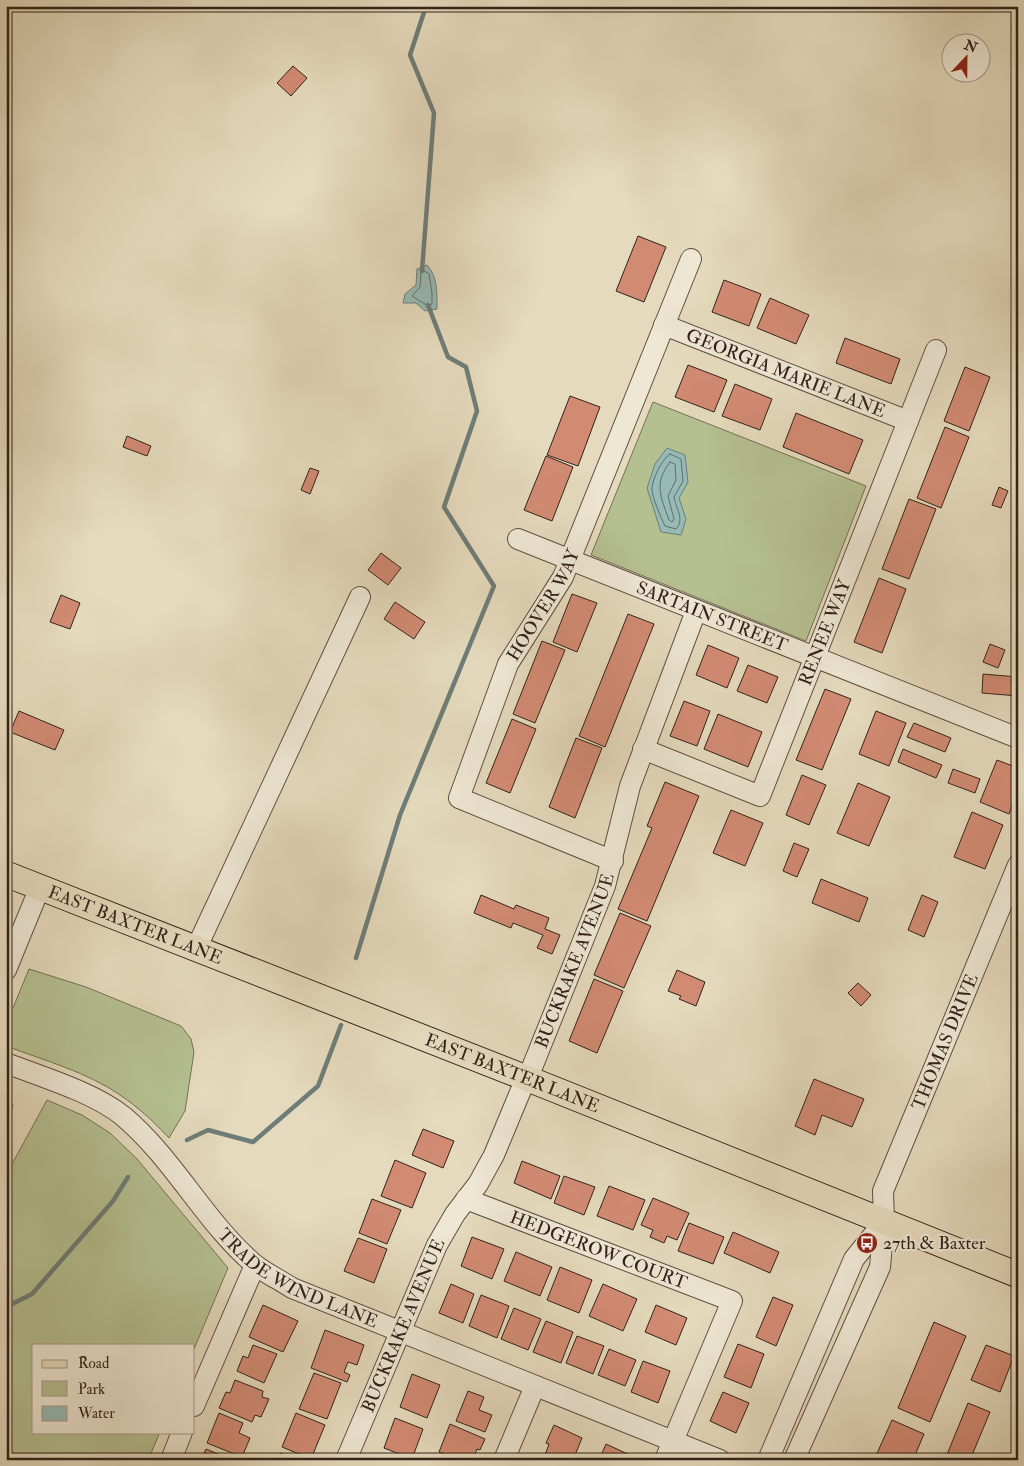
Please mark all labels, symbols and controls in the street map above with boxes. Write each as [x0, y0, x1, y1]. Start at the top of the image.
north arrow [942, 32, 992, 82]
text: N [961, 36, 980, 57]
street label: GEORGIA MARIE LANE [683, 324, 889, 423]
street label: HOOVER WAY [502, 545, 585, 666]
street label: SARTAIN STREET [633, 576, 792, 657]
street label: RENEE WAY [794, 576, 857, 689]
street label: BUCKRAKE AVENUE [530, 871, 620, 1052]
street label: EAST BAXTER LANE [45, 881, 226, 970]
street label: THOMAS DRIVE [907, 970, 984, 1114]
street label: EAST BAXTER LANE [422, 1029, 603, 1118]
street label: HEDGEROW COURT [507, 1206, 691, 1295]
street label: TRADE WIND LANE [212, 1224, 381, 1333]
bus stop icon: 27th & Baxter [855, 1231, 879, 1255]
place label: 27th & Baxter [883, 1232, 986, 1255]
street label: BUCKRAKE AVENUE [356, 1235, 450, 1416]
legend [32, 1344, 195, 1434]
text: Road [78, 1354, 110, 1373]
text: Park [78, 1380, 105, 1399]
text: Water [77, 1404, 115, 1423]

